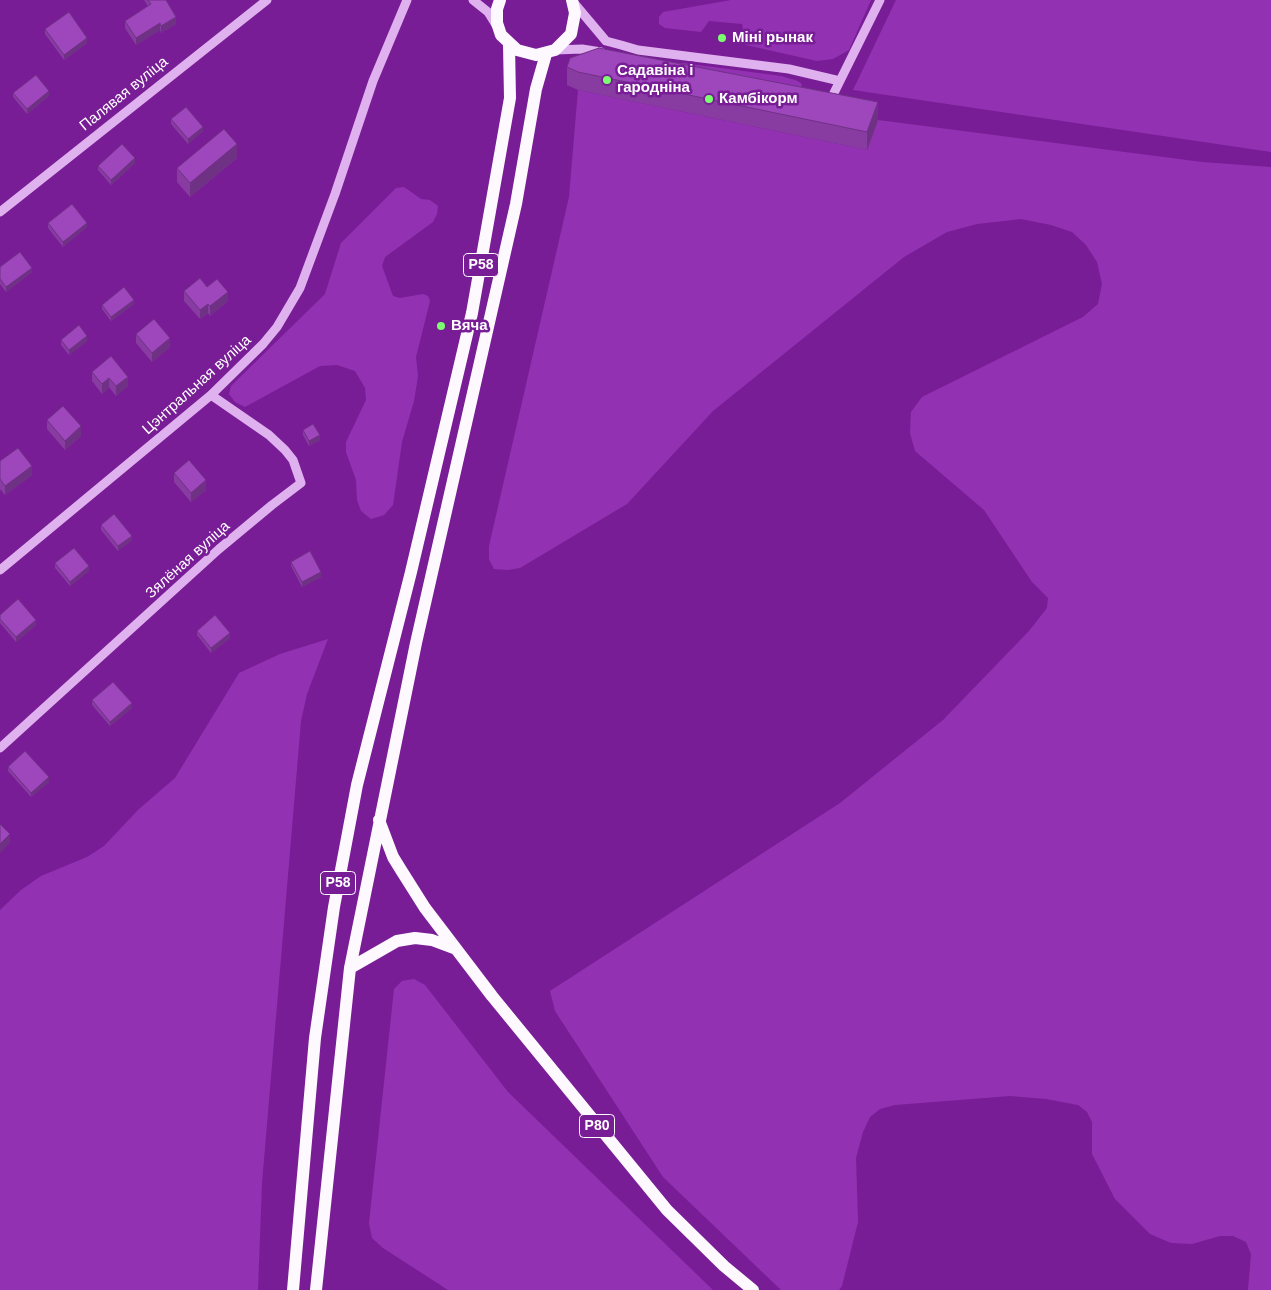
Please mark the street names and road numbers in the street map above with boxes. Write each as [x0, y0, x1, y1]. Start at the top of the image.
street label: Палявая вуліца [76, 53, 172, 135]
road number: Р58 [464, 254, 498, 276]
street label: Цэнтральная вуліца [139, 332, 255, 438]
street label: Зялёная вуліца [142, 518, 234, 602]
road number: Р58 [320, 871, 356, 894]
road number: Р80 [580, 1114, 614, 1138]

